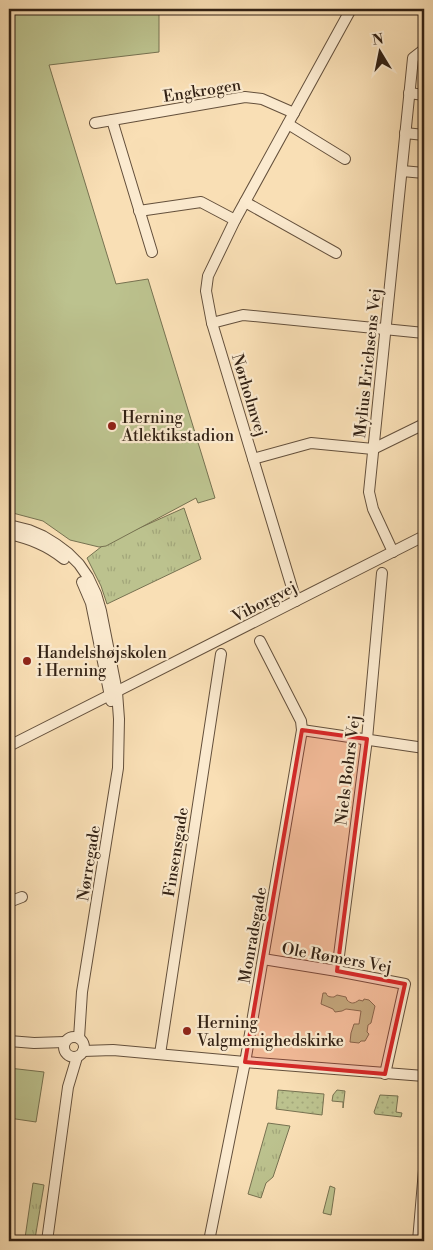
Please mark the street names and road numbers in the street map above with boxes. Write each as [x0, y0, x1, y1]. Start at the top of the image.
street label: Engkrogen [162, 75, 243, 107]
street label: Mylius Erichsens Vej [350, 287, 386, 439]
street label: Nørholmvej [227, 351, 271, 439]
street label: Viborgvej [228, 577, 300, 627]
street label: Niels Bohrs Vej [331, 714, 365, 826]
street label: Finsensgade [159, 806, 193, 898]
street label: Nørregade [73, 824, 105, 902]
street label: Monradsgade [235, 886, 271, 985]
street label: Ole Rømers Vej [280, 938, 393, 978]

